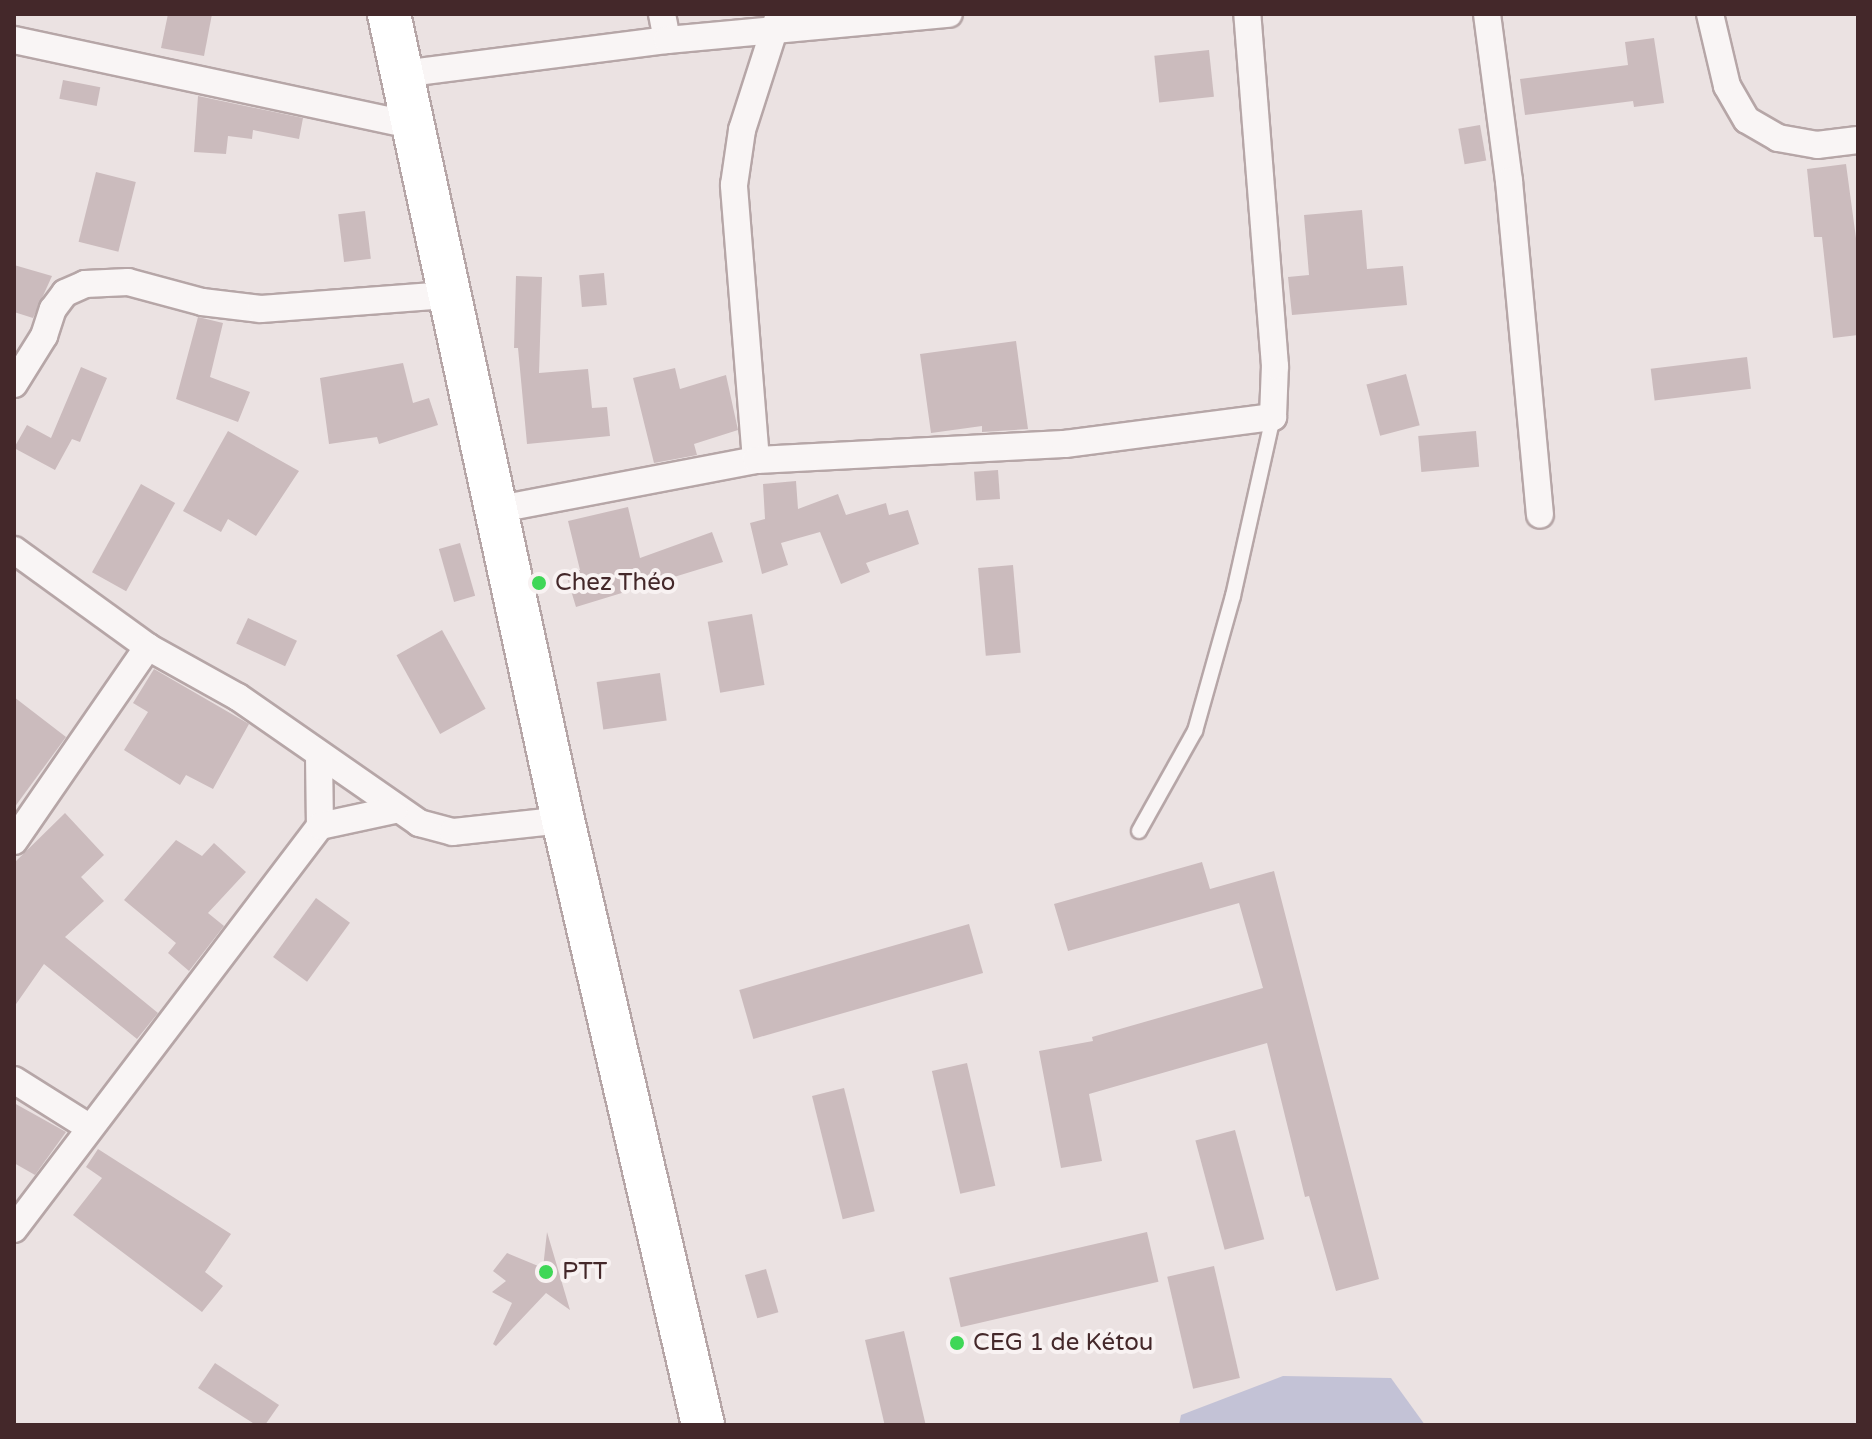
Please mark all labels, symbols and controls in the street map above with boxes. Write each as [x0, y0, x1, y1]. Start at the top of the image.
place label: Chez Théo [555, 569, 675, 597]
marker: Chez Théo [530, 574, 548, 592]
place label: PTT [562, 1258, 607, 1286]
marker: PTT [537, 1263, 555, 1281]
place label: CEG 1 de Kétou [973, 1329, 1153, 1357]
marker: CEG 1 de Kétou [948, 1334, 966, 1352]

